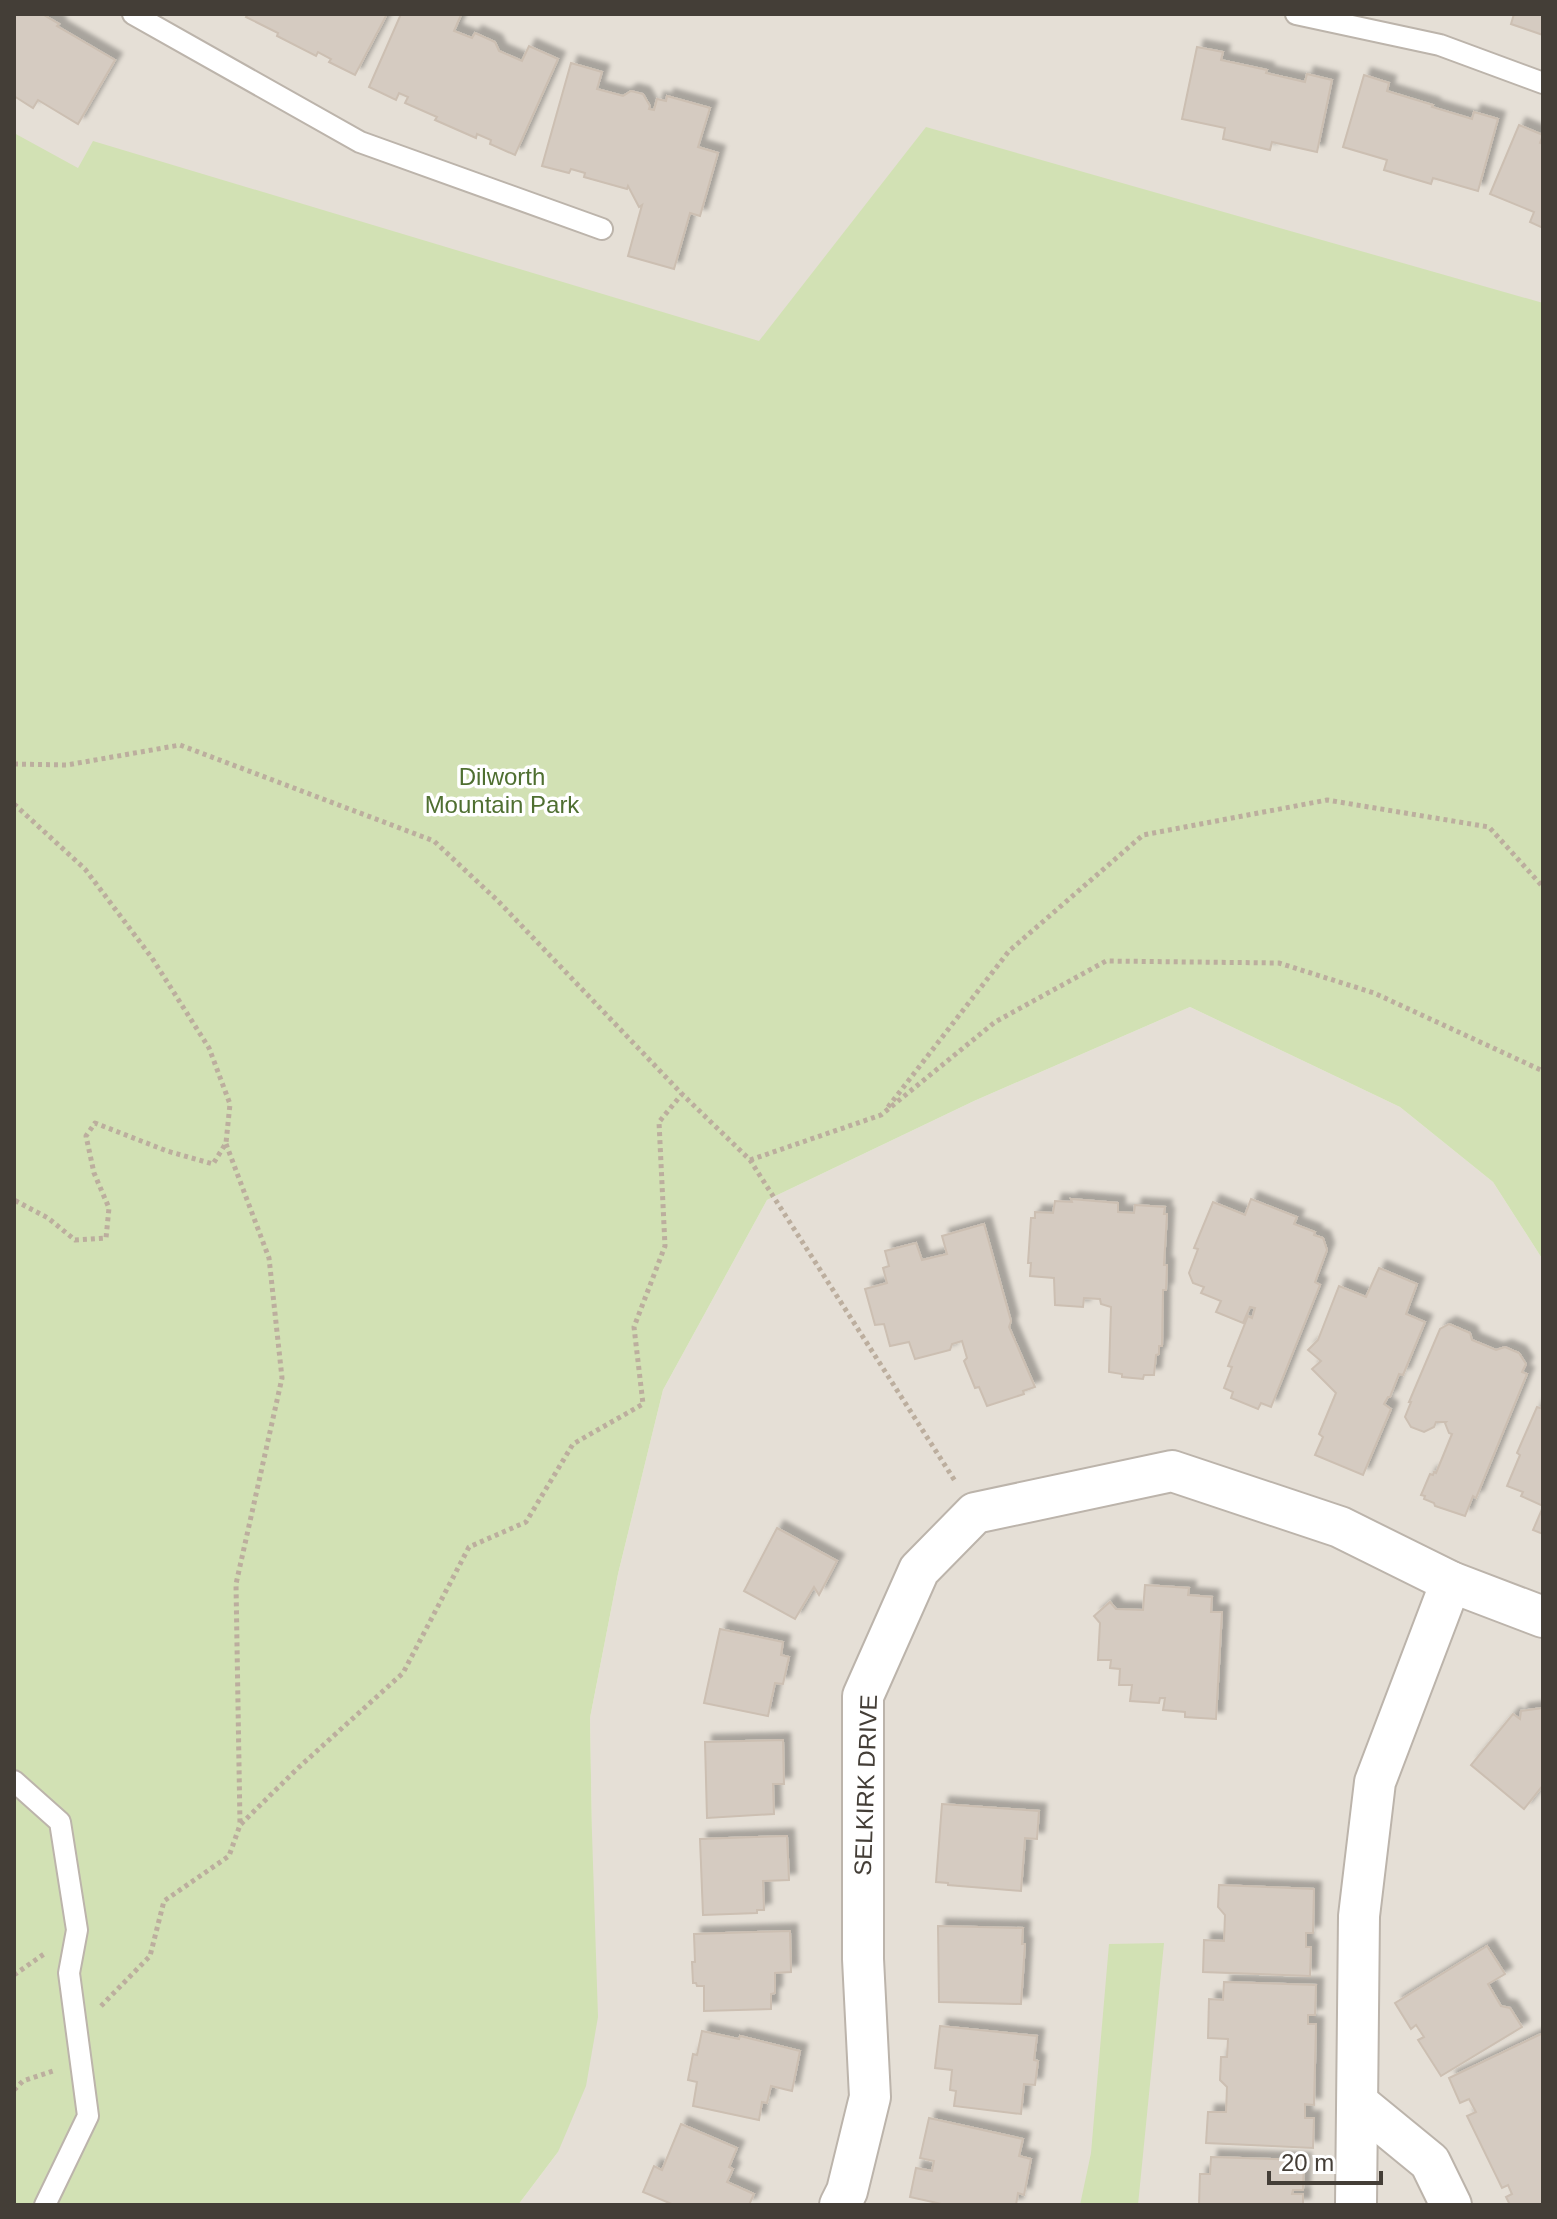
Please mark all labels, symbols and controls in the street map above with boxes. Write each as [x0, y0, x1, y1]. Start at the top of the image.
park label: Dilworth Mountain Park [425, 763, 580, 818]
street label: SELKIRK DRIVE [849, 1694, 882, 1876]
scale bar [1269, 2135, 1381, 2185]
text: 20 m [1281, 2149, 1334, 2176]

